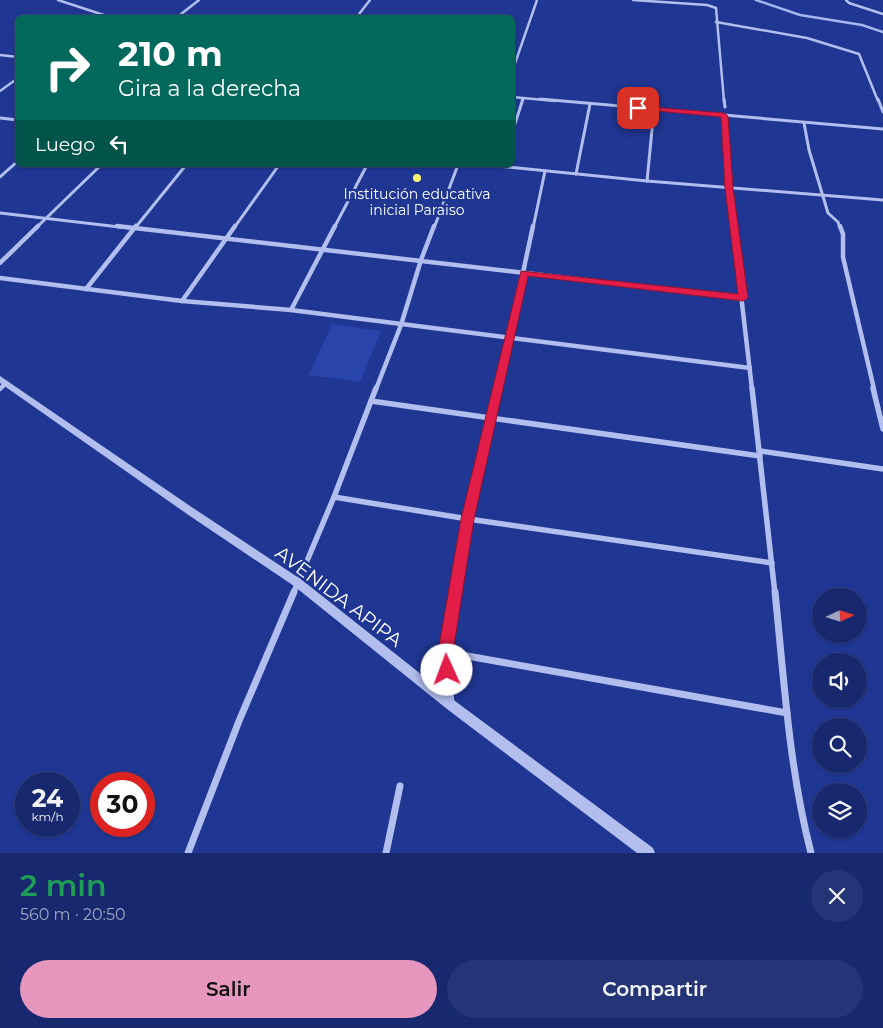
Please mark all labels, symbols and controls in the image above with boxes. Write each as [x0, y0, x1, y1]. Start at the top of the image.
text: 210 m [118, 32, 223, 75]
icon: right [35, 35, 100, 100]
text: Gira a la derecha [118, 75, 301, 102]
pin [617, 87, 659, 129]
icon: arrive [624, 94, 652, 122]
icon: left [105, 130, 133, 158]
text: Luego [35, 133, 95, 156]
marker: Institución educativa inicial Paraiso [411, 172, 423, 184]
place label: Institución educativa inicial Paraiso [344, 185, 490, 219]
street label: AVENIDA APIPA [271, 541, 407, 652]
north arrow [812, 588, 868, 642]
map controls [812, 588, 867, 838]
position arrow [420, 643, 472, 695]
button: sound [812, 653, 867, 708]
button: search [812, 718, 867, 773]
speed limit sign: 30 [90, 772, 155, 837]
text: 24 [32, 783, 63, 813]
button: layers [812, 783, 867, 838]
text: km/h [31, 809, 64, 824]
text: 2 min [20, 867, 107, 904]
button: close [811, 870, 863, 922]
text: 560 m · 20:50 [20, 905, 126, 924]
button: Salir [20, 960, 437, 1018]
button: Compartir [447, 960, 863, 1018]

